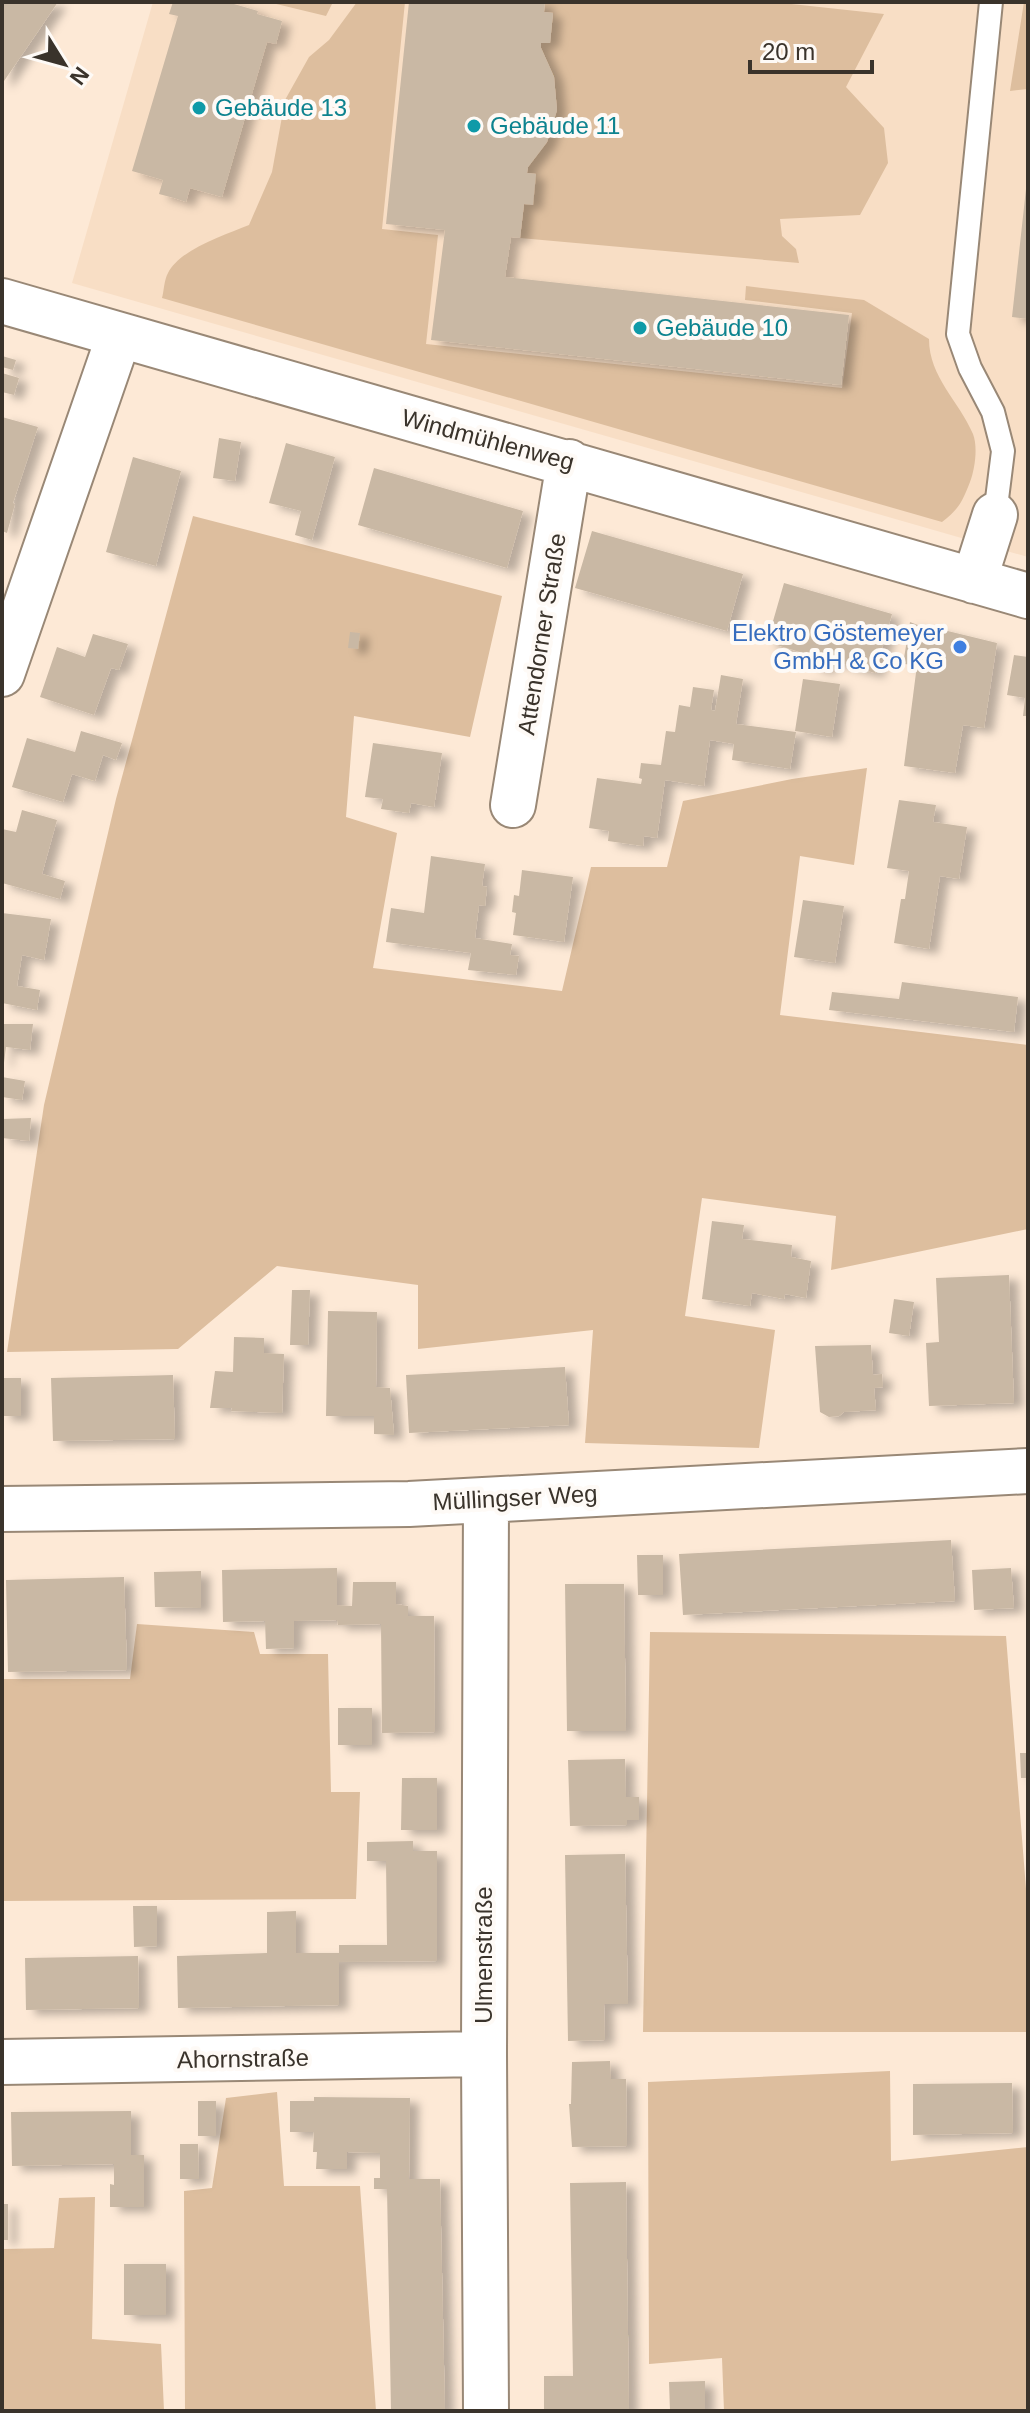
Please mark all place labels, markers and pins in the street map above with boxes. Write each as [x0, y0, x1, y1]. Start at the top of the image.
place label: Gebäude 13 [215, 94, 347, 121]
marker: Gebäude 13 [190, 99, 208, 117]
place label: Gebäude 11 [490, 112, 620, 139]
marker: Gebäude 11 [465, 117, 483, 135]
place label: Gebäude 10 [656, 314, 788, 341]
marker: Gebäude 10 [631, 319, 649, 337]
place label: Elektro Göstemeyer GmbH & Co KG [732, 619, 944, 674]
marker: Elektro Göstemeyer GmbH & Co KG [951, 638, 969, 656]

